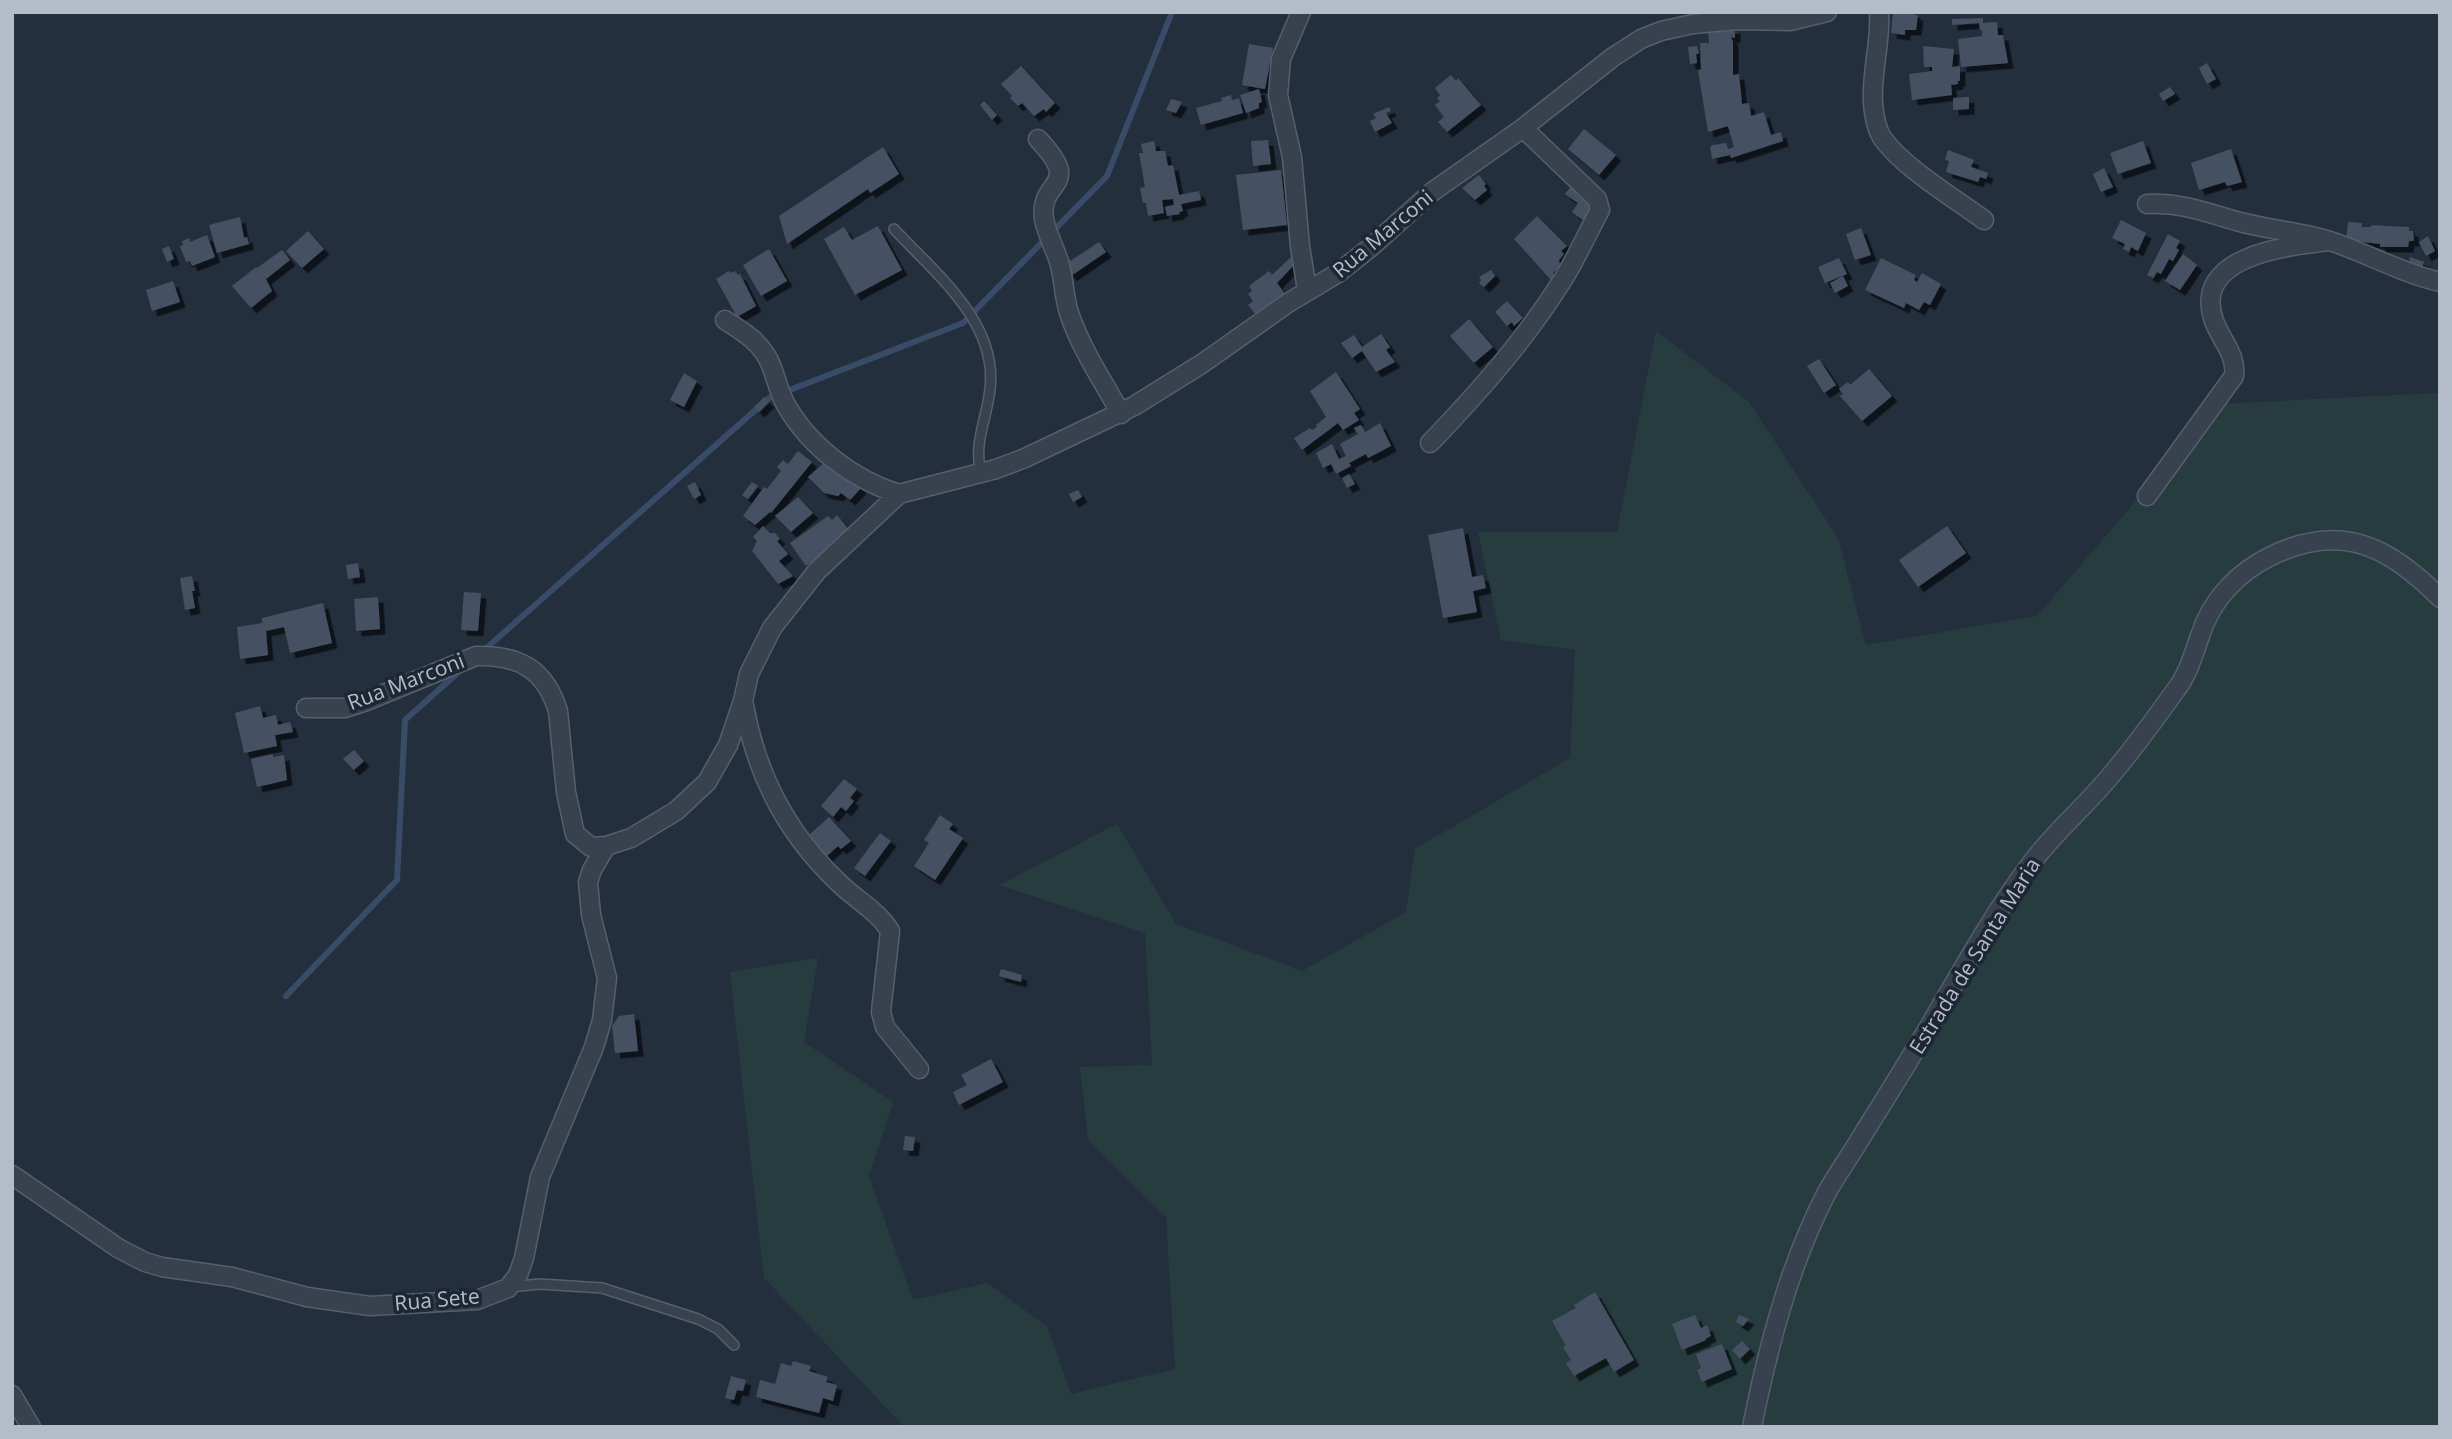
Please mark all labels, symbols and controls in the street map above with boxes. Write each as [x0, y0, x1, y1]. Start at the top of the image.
street label: Rua Marconi [1326, 183, 1438, 283]
street label: Rua Marconi [343, 646, 468, 716]
street label: Estrada de Santa Maria [1902, 852, 2046, 1059]
street label: Rua Sete [393, 1281, 481, 1317]

